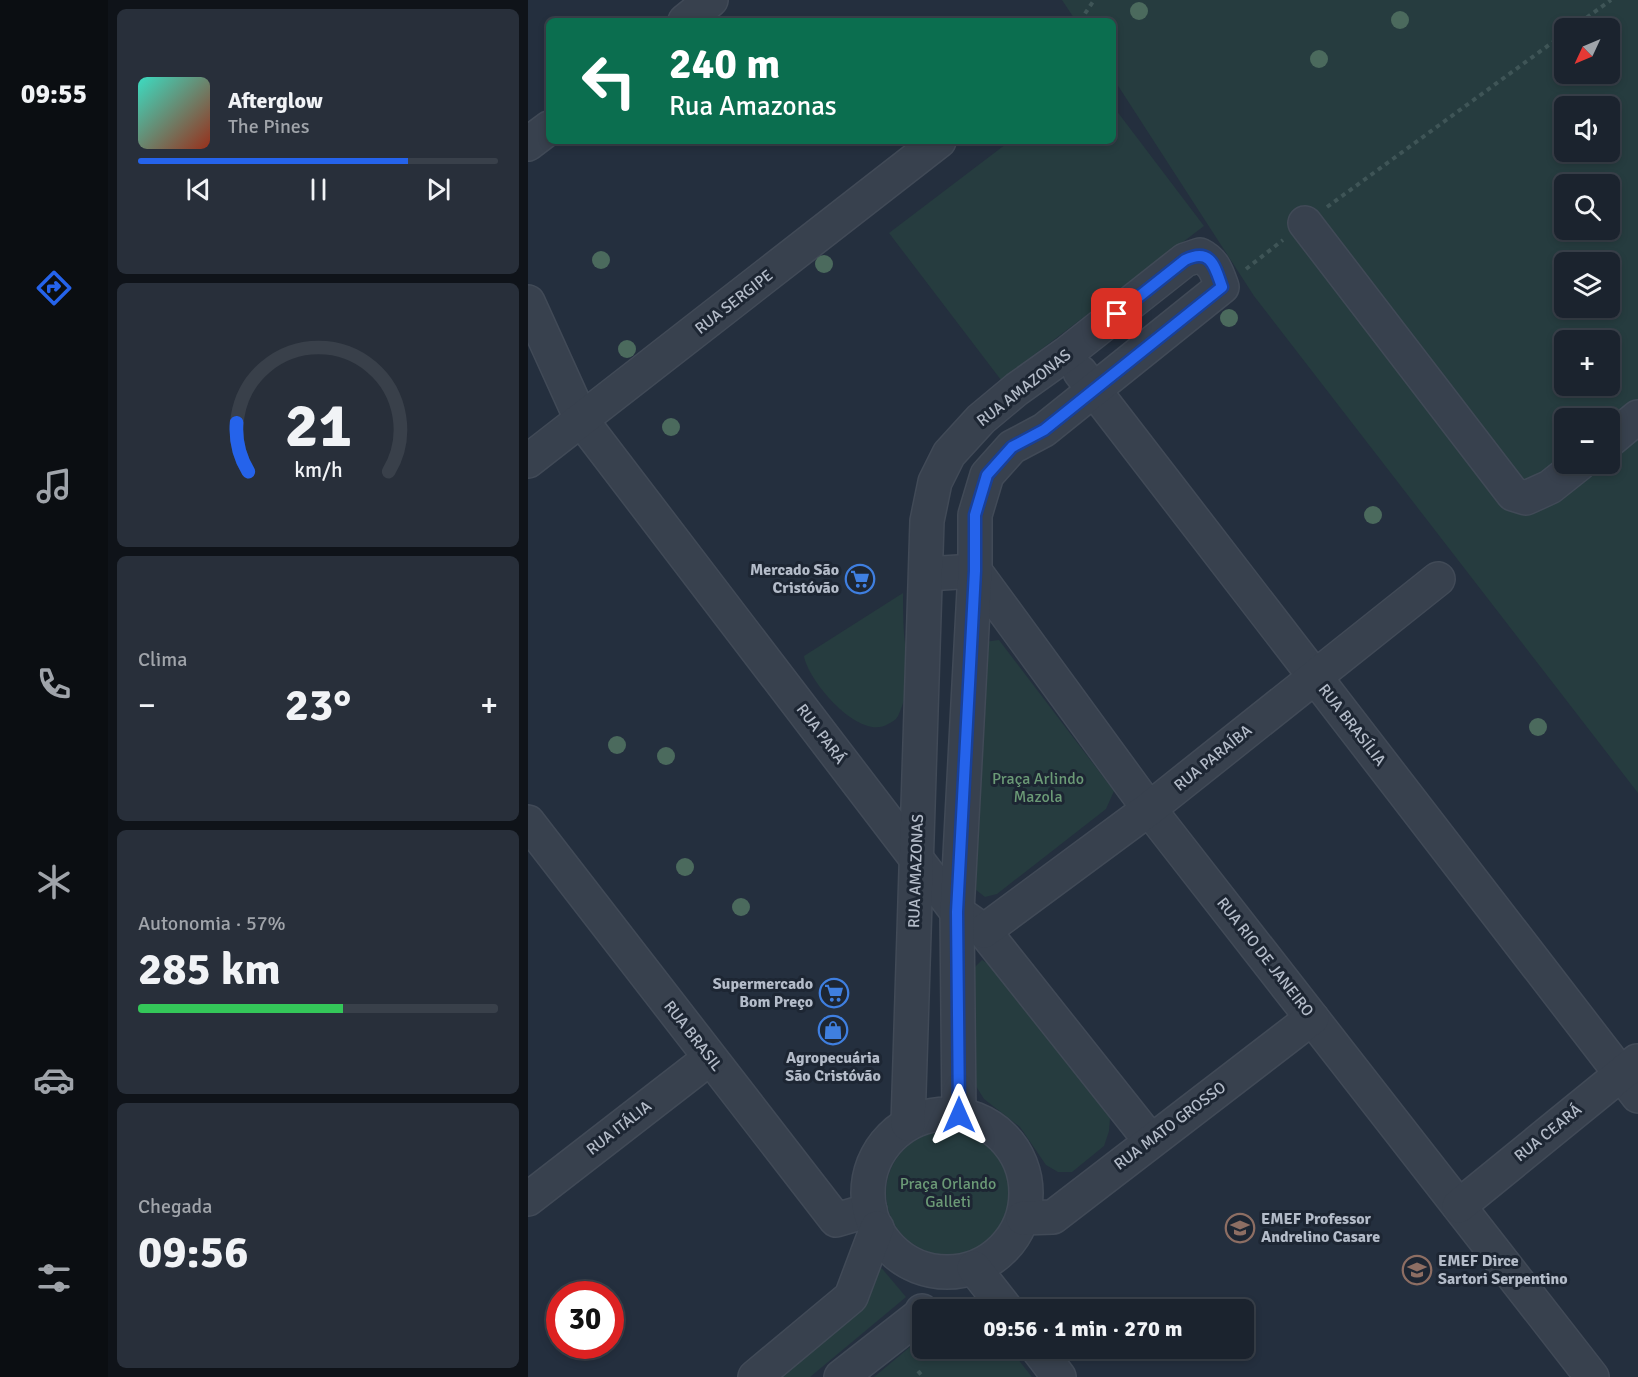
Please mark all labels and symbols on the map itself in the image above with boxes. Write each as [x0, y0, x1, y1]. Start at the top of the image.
north arrow [1554, 18, 1620, 84]
street label: RUA SERGIPE [691, 265, 777, 339]
pin [1091, 288, 1142, 339]
street label: RUA AMAZONAS [973, 345, 1075, 431]
place label: Mercado São Cristóvão [750, 560, 839, 598]
supermarket icon: Mercado São Cristóvão [844, 563, 876, 595]
street label: RUA BRASÍLIA [1314, 680, 1390, 770]
street label: RUA PARÁ [792, 700, 850, 768]
street label: RUA PARAÍBA [1170, 720, 1256, 796]
park label: Praça Arlindo Mazola [992, 769, 1084, 807]
street label: RUA AMAZONAS [904, 813, 928, 928]
street label: RUA RIO DE JANEIRO [1212, 893, 1318, 1021]
place label: Supermercado Bom Preço [713, 974, 813, 1012]
supermarket icon: Supermercado Bom Preço [818, 977, 850, 1009]
street label: RUA BRASIL [659, 997, 727, 1075]
shop icon: Agropecuária São Cristóvão [817, 1014, 849, 1046]
place label: Agropecuária São Cristóvão [785, 1048, 881, 1086]
street label: RUA MATO GROSSO [1110, 1077, 1230, 1175]
position arrow [927, 1083, 991, 1147]
street label: RUA ITÁLIA [582, 1096, 656, 1160]
street label: RUA CEARÁ [1510, 1100, 1586, 1166]
park label: Praça Orlando Galleti [900, 1174, 996, 1212]
place label: EMEF Professor Andrelino Casare [1261, 1209, 1380, 1247]
school or university icon: EMEF Professor Andrelino Casare [1224, 1212, 1256, 1244]
place label: EMEF Dirce Sartori Serpentino [1438, 1251, 1568, 1289]
school or university icon: EMEF Dirce Sartori Serpentino [1401, 1254, 1433, 1286]
speed limit sign: 30 [546, 1281, 624, 1359]

